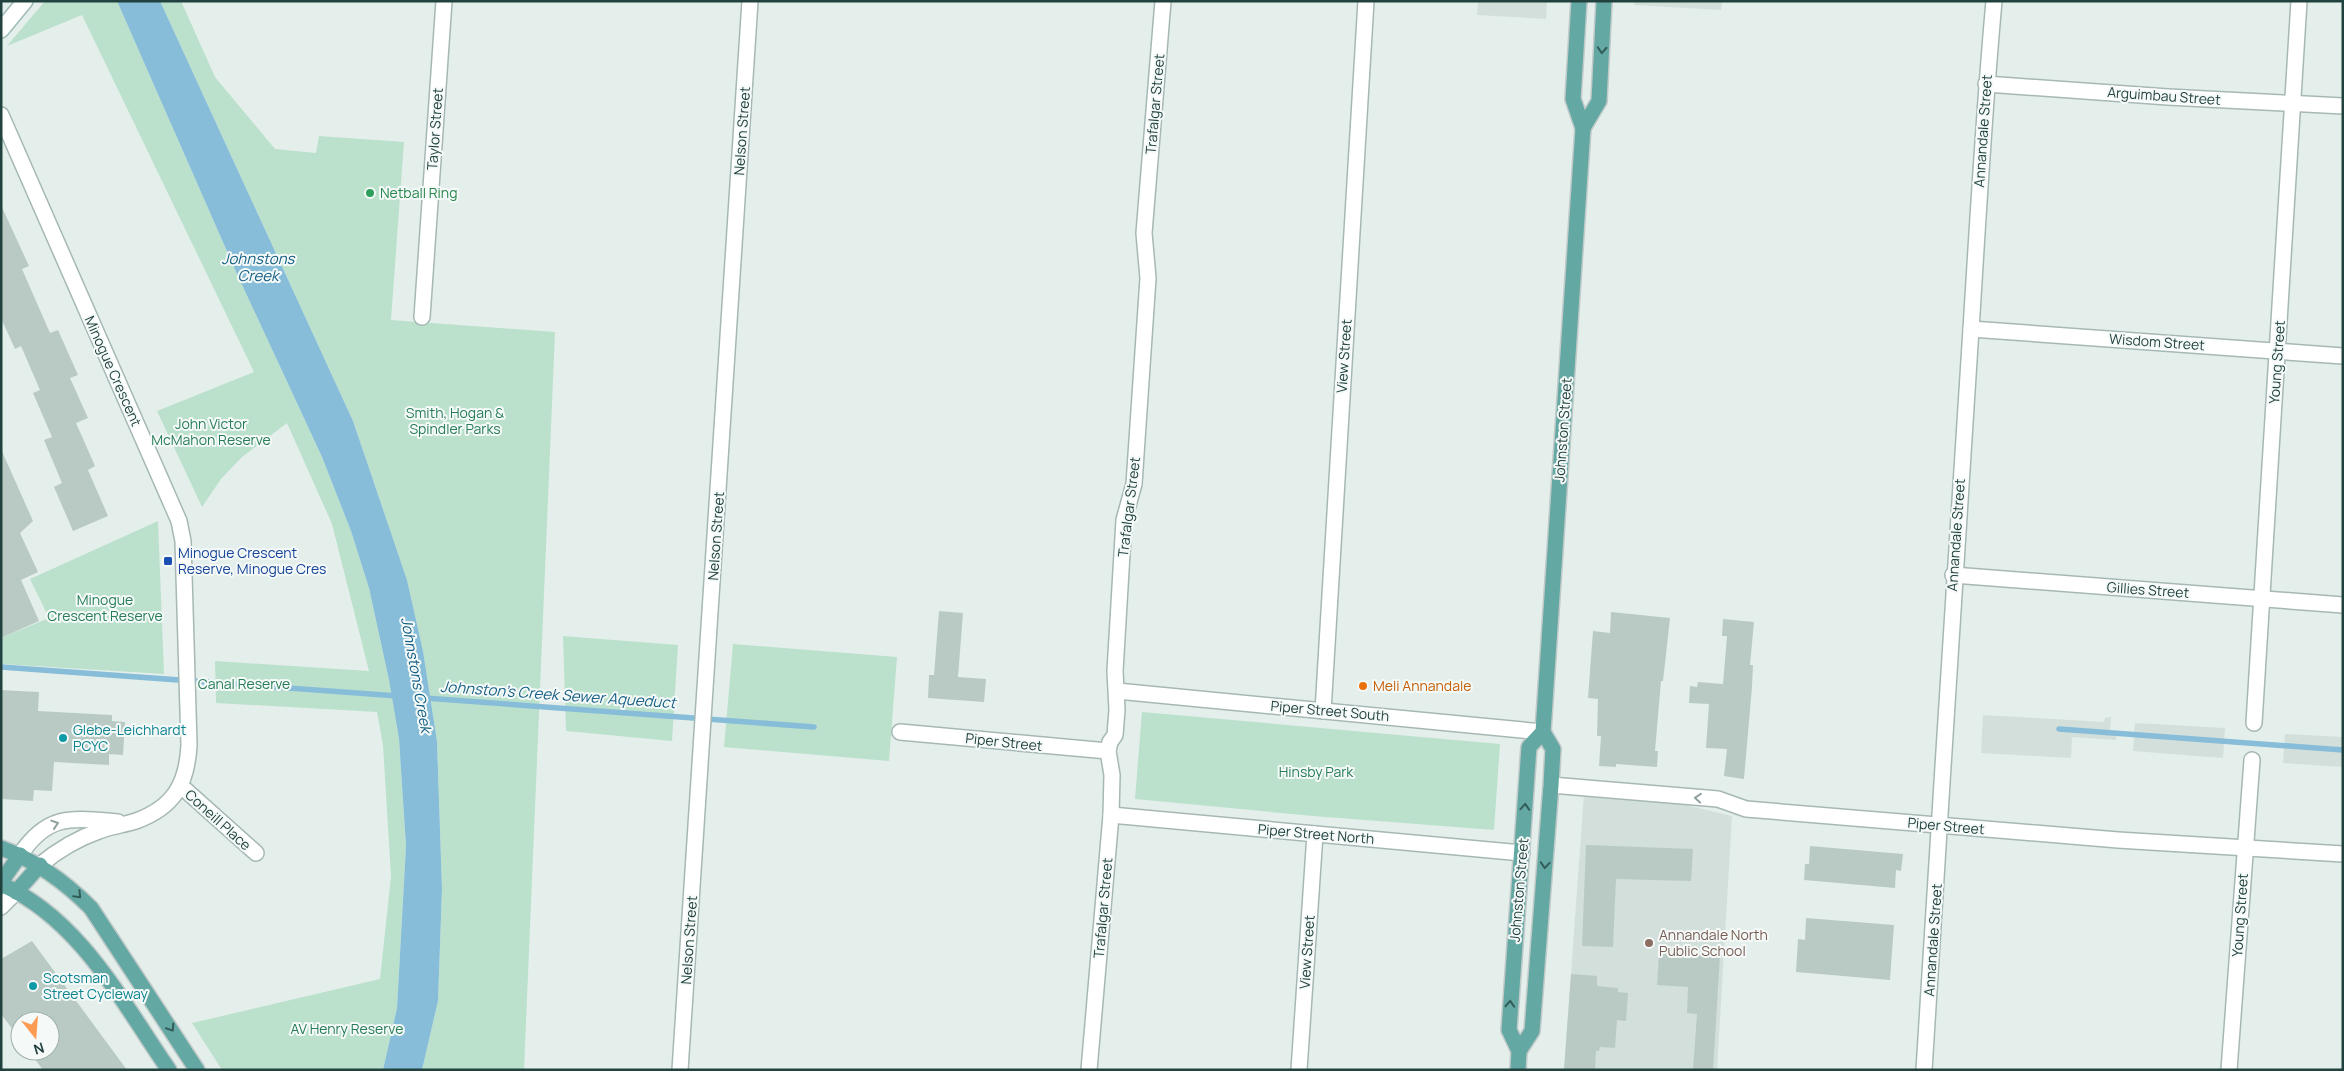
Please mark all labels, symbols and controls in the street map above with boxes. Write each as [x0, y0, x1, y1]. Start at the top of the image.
one-way arrow [1596, 46, 1607, 54]
street label: Trafalgar Street [1141, 52, 1168, 155]
street label: Annandale Street [1969, 74, 1996, 188]
street label: Arguimbau Street [2107, 82, 2222, 109]
street label: Nelson Street [729, 86, 754, 176]
street label: Taylor Street [422, 87, 447, 171]
place label: Netball Ring [380, 183, 457, 202]
marker: Netball Ring [364, 187, 376, 199]
water label: Johnstons Creek [222, 248, 296, 286]
street label: Minogue Crescent [81, 313, 147, 429]
street label: View Street [1331, 318, 1356, 394]
street label: Young Street [2264, 319, 2289, 404]
street label: Wisdom Street [2109, 329, 2206, 354]
street label: Johnston Street [1549, 377, 1576, 483]
park label: Smith, Hogan & Spindler Parks [406, 403, 504, 438]
park label: John Victor McMahon Reserve [151, 414, 271, 449]
street label: Trafalgar Street [1113, 455, 1144, 558]
street label: Annandale Street [1942, 478, 1969, 592]
street label: Nelson Street [703, 491, 728, 581]
place label: Minogue Crescent Reserve, Minogue Cres [178, 543, 326, 578]
marker: Minogue Crescent Reserve, Minogue Cres [162, 555, 174, 567]
street label: Gillies Street [2106, 577, 2190, 602]
park label: Minogue Crescent Reserve [47, 590, 163, 625]
water label: Johnstons Creek [396, 616, 437, 737]
park label: Canal Reserve [198, 674, 290, 693]
water label: Johnston's Creek Sewer Aqueduct [440, 676, 678, 713]
place label: Meli Annandale [1373, 676, 1471, 695]
marker: Meli Annandale [1357, 680, 1369, 692]
street label: Piper Street South [1270, 696, 1390, 725]
place label: Glebe-Leichhardt PCYC [73, 720, 187, 755]
street label: Piper Street [965, 728, 1044, 755]
marker: Glebe-Leichhardt PCYC [57, 732, 69, 744]
park label: Hinsby Park [1279, 762, 1354, 781]
street label: Coneill Place [181, 785, 255, 854]
one-way arrow [1694, 792, 1702, 803]
one-way arrow [1520, 803, 1531, 811]
street label: Piper Street [1907, 813, 1986, 838]
street label: Piper Street North [1257, 819, 1375, 848]
one-way arrow [50, 820, 59, 830]
street label: Johnston Street [1504, 837, 1533, 943]
street label: Trafalgar Street [1089, 856, 1116, 959]
one-way arrow [1540, 861, 1551, 869]
street label: Young Street [2227, 872, 2252, 957]
street label: Annandale Street [1919, 883, 1946, 997]
one-way arrow [72, 889, 81, 898]
street label: Nelson Street [676, 895, 701, 985]
street label: View Street [1294, 914, 1319, 990]
place label: Annandale North Public School [1659, 925, 1768, 960]
marker: Annandale North Public School [1643, 937, 1655, 949]
place label: Scotsman Street Cycleway [43, 968, 148, 1003]
marker: Scotsman Street Cycleway [27, 980, 39, 992]
one-way arrow [1504, 1000, 1515, 1008]
north arrow [10, 1011, 60, 1061]
park label: AV Henry Reserve [291, 1019, 403, 1038]
one-way arrow [164, 1023, 174, 1032]
text: N [31, 1038, 47, 1059]

